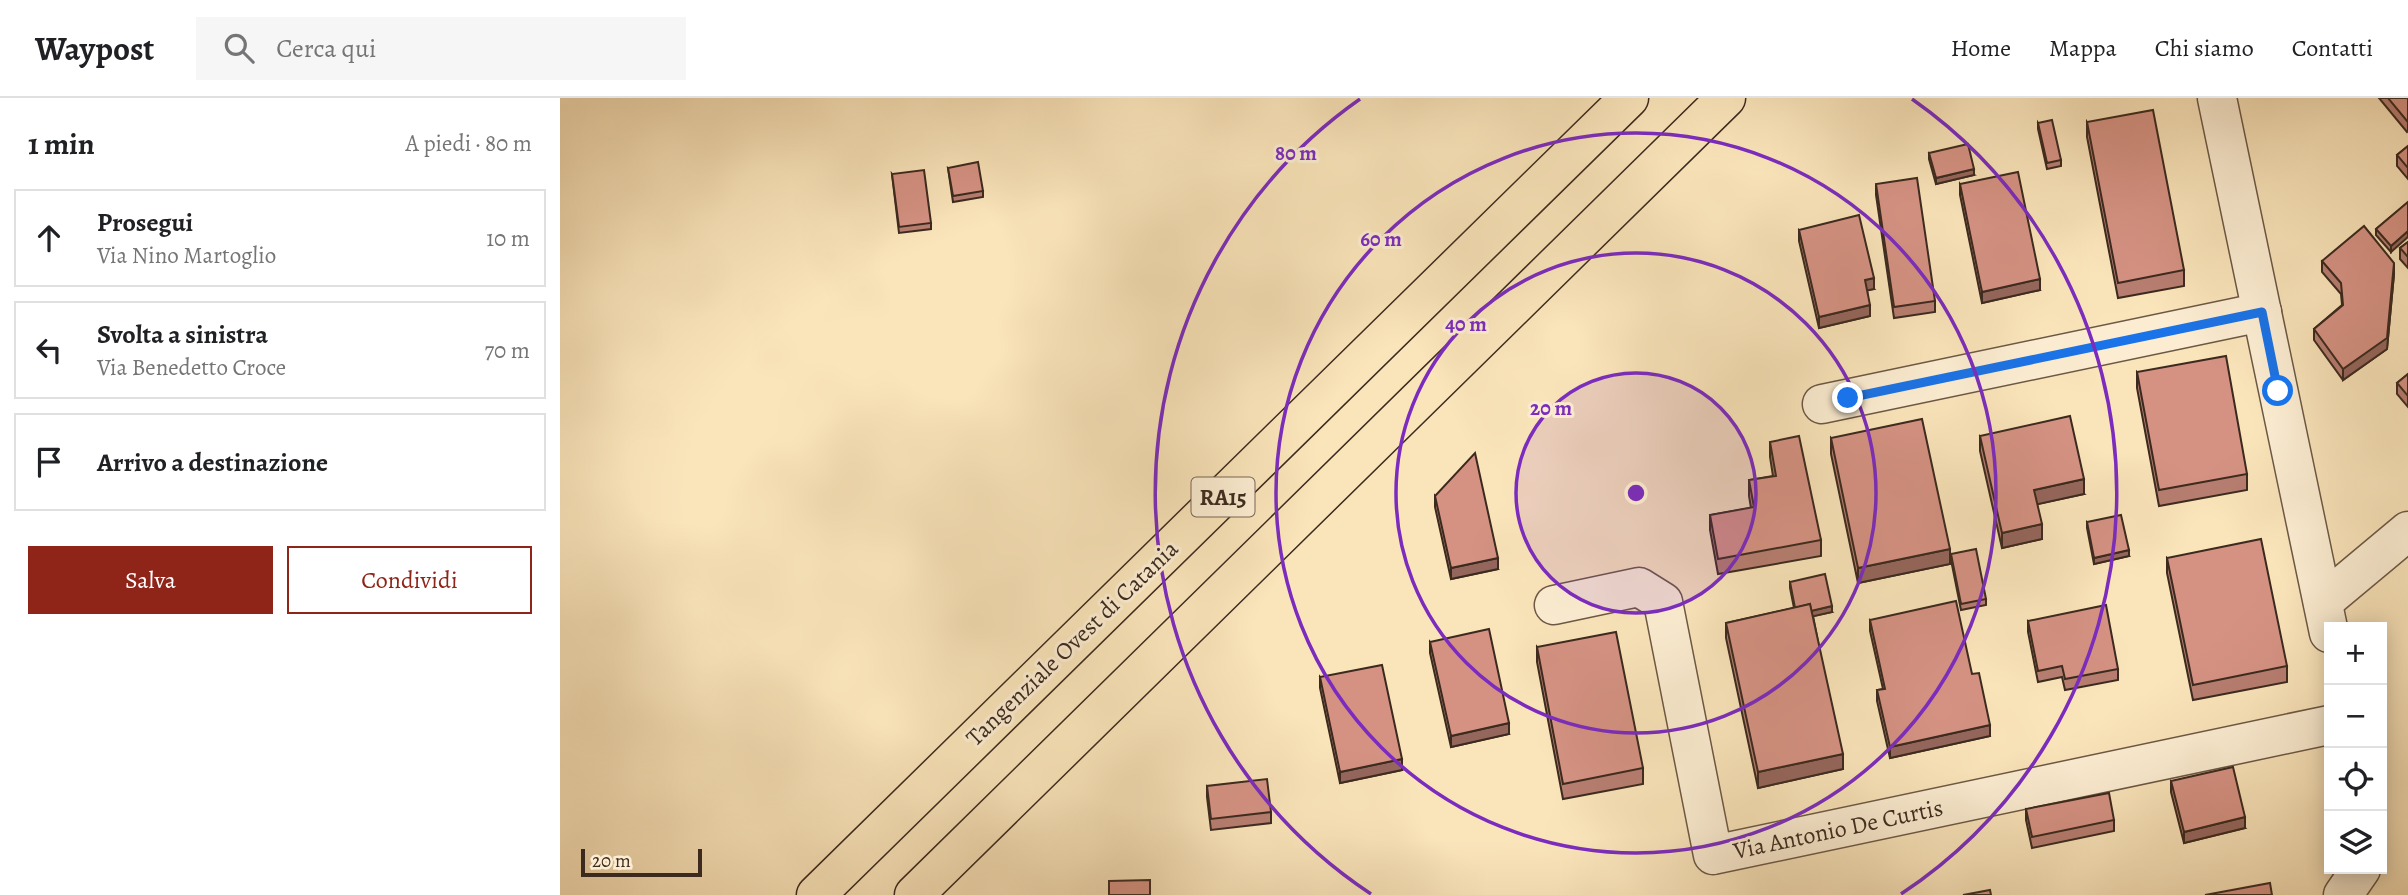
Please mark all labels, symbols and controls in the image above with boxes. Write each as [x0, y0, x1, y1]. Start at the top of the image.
search box [196, 17, 686, 80]
text: Waypost [35, 26, 154, 71]
icon: search [220, 29, 258, 67]
text: Cerca qui [276, 31, 376, 66]
text: Home [1951, 32, 2011, 64]
text: Mappa [2049, 32, 2117, 64]
text: Chi siamo [2155, 32, 2254, 64]
text: Contatti [2292, 32, 2373, 64]
text: 1 min [28, 124, 95, 164]
text: A piedi · 80 m [405, 128, 532, 159]
text: 80 m [1275, 139, 1317, 167]
text: Prosegui [97, 205, 193, 240]
icon: ahead [30, 219, 68, 257]
text: 10 m [486, 223, 530, 254]
text: 60 m [1360, 225, 1402, 253]
text: Via Nino Martoglio [97, 240, 276, 271]
text: 40 m [1445, 310, 1487, 338]
text: Svolta a sinistra [97, 317, 268, 352]
icon: left [30, 331, 68, 369]
text: 70 m [484, 335, 530, 366]
text: Via Benedetto Croce [97, 352, 286, 383]
route start [2262, 375, 2293, 406]
route end [1832, 382, 1863, 413]
text: 20 m [1530, 394, 1572, 422]
icon: arrive [30, 443, 68, 481]
text: Arrivo a destinazione [97, 445, 328, 480]
road number: RA15 [1192, 478, 1254, 516]
centre of rings [1624, 481, 1648, 505]
street label: Tangenziale Ovest di Catania [959, 532, 1186, 753]
button: Salva [28, 546, 273, 614]
button: Condividi [287, 546, 532, 614]
map controls [2324, 622, 2387, 874]
button: + [2324, 622, 2387, 685]
button: − [2324, 685, 2387, 748]
button: locate [2324, 748, 2387, 811]
street label: Via Antonio De Curtis [1729, 791, 1946, 867]
button: layers [2324, 811, 2387, 874]
scale bar [581, 846, 702, 878]
text: 20 m [592, 848, 631, 874]

